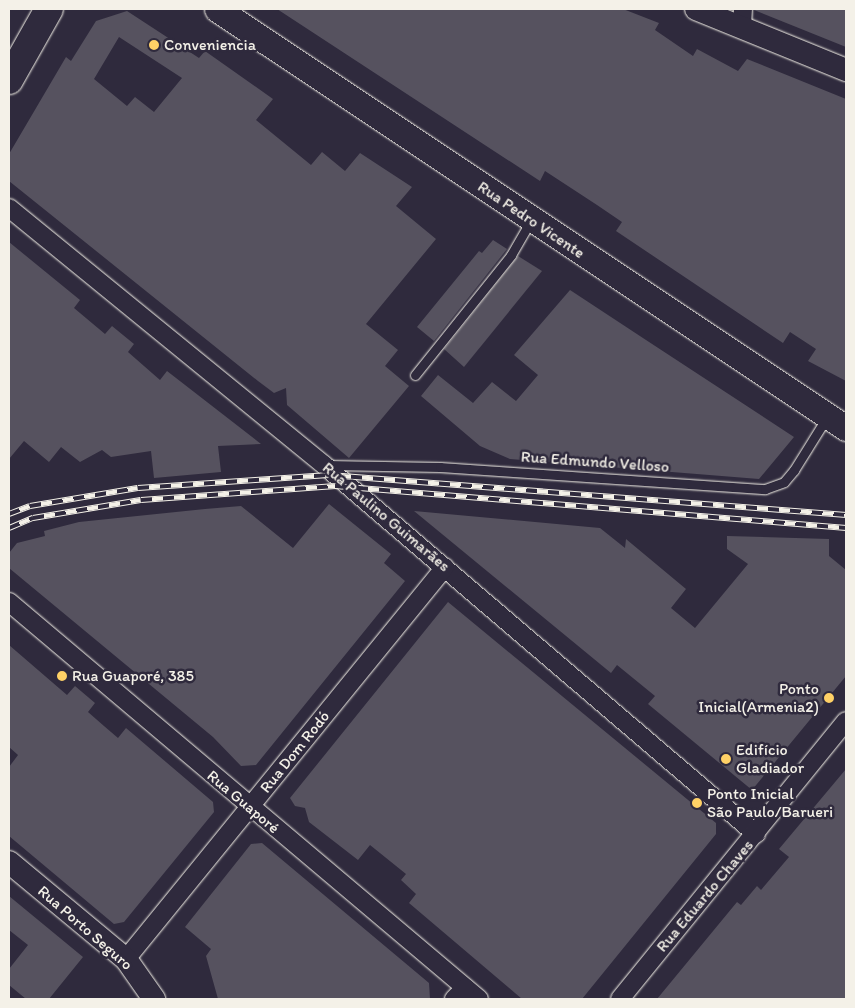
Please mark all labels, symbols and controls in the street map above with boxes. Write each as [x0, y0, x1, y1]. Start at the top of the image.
place label: Conveniencia [164, 35, 256, 55]
marker: Conveniencia [148, 39, 160, 51]
street label: Rua Pedro Vicente [474, 177, 588, 263]
street label: Rua Edmundo Velloso [521, 447, 669, 477]
street label: Rua Paulino Guimarães [319, 458, 453, 576]
place label: Rua Guaporé, 385 [72, 666, 193, 686]
marker: Rua Guaporé, 385 [56, 670, 68, 682]
place label: Ponto Inicial(Armenia2) [698, 679, 819, 717]
marker: Ponto Inicial(Armenia2) [823, 692, 835, 704]
street label: Rua Dom Rodó [256, 707, 334, 797]
place label: Edifício Gladiador [736, 740, 804, 778]
marker: Edifício Gladiador [720, 753, 732, 765]
street label: Rua Guaporé [203, 766, 283, 838]
place label: Ponto Inicial São Paulo/Barueri [707, 784, 833, 822]
marker: Ponto Inicial São Paulo/Barueri [691, 797, 703, 809]
street label: Rua Eduardo Chaves [653, 836, 757, 956]
street label: Rua Porto Seguro [34, 882, 136, 974]

